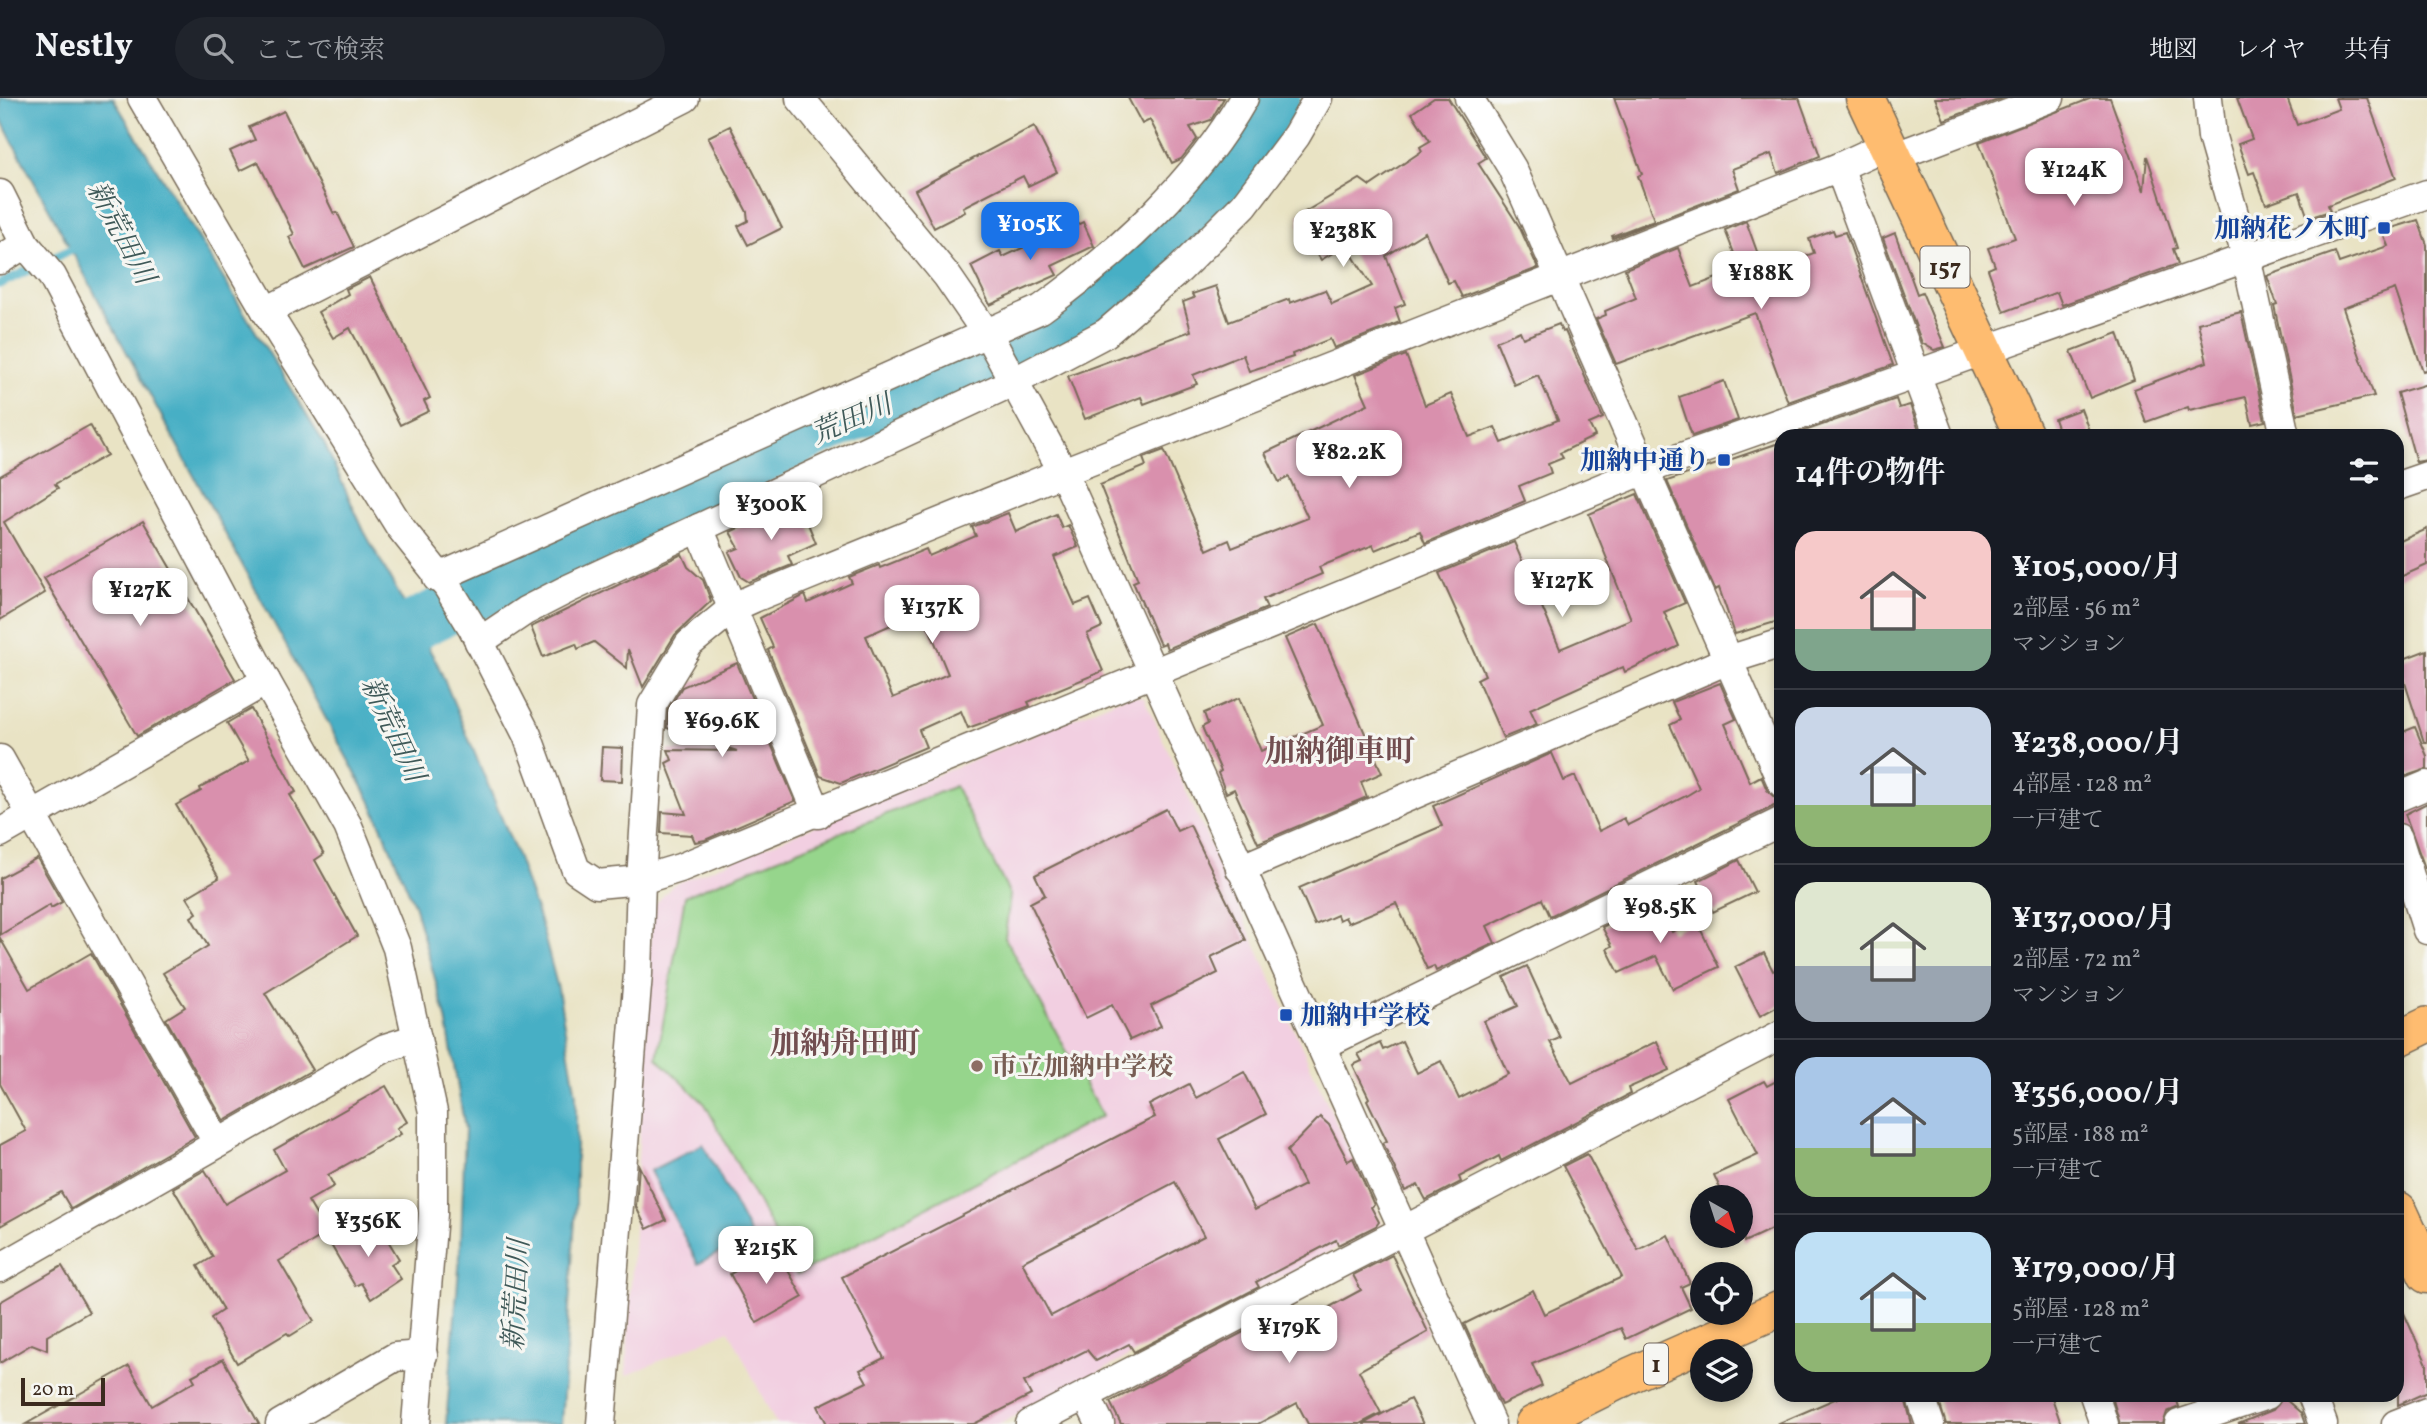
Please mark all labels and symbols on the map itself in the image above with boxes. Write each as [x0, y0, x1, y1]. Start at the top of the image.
pin: ¥124K [2025, 148, 2123, 208]
water label: 新荒田川 [76, 175, 165, 294]
pin: ¥105K [981, 202, 1079, 262]
pin: ¥238K [1294, 209, 1392, 269]
place label: 加納花ノ木町 [2214, 212, 2370, 248]
marker: 加納花ノ木町 [2376, 220, 2392, 236]
road number: 157 [1920, 246, 1969, 288]
pin: ¥188K [1712, 252, 1810, 311]
water label: 荒田川 [806, 385, 901, 455]
pin: ¥82.2K [1292, 430, 1406, 490]
place label: 加納中通り [1580, 444, 1710, 480]
marker: 加納中通り [1716, 452, 1732, 468]
pin: ¥300K [722, 482, 820, 542]
pin: ¥127K [1513, 560, 1611, 619]
pin: ¥127K [91, 568, 189, 628]
pin: ¥137K [883, 586, 981, 645]
water label: 新荒田川 [350, 671, 434, 792]
pin: ¥69.6K [665, 700, 779, 759]
district label: 加納御車町 [1265, 732, 1415, 774]
pin: ¥98.5K [1603, 886, 1717, 945]
place label: 加納中学校 [1300, 999, 1430, 1035]
marker: 加納中学校 [1278, 1007, 1294, 1023]
district label: 加納舟田町 [770, 1024, 920, 1066]
place label: 市立加納中学校 [991, 1050, 1173, 1086]
marker: 市立加納中学校 [969, 1058, 985, 1074]
north arrow [1690, 1185, 1754, 1248]
pin: ¥356K [319, 1200, 417, 1259]
pin: ¥215K [717, 1226, 815, 1286]
water label: 新荒田川 [495, 1235, 540, 1352]
pin: ¥179K [1240, 1306, 1338, 1365]
road number: 1 [1644, 1344, 1668, 1384]
scale bar [21, 1375, 105, 1407]

